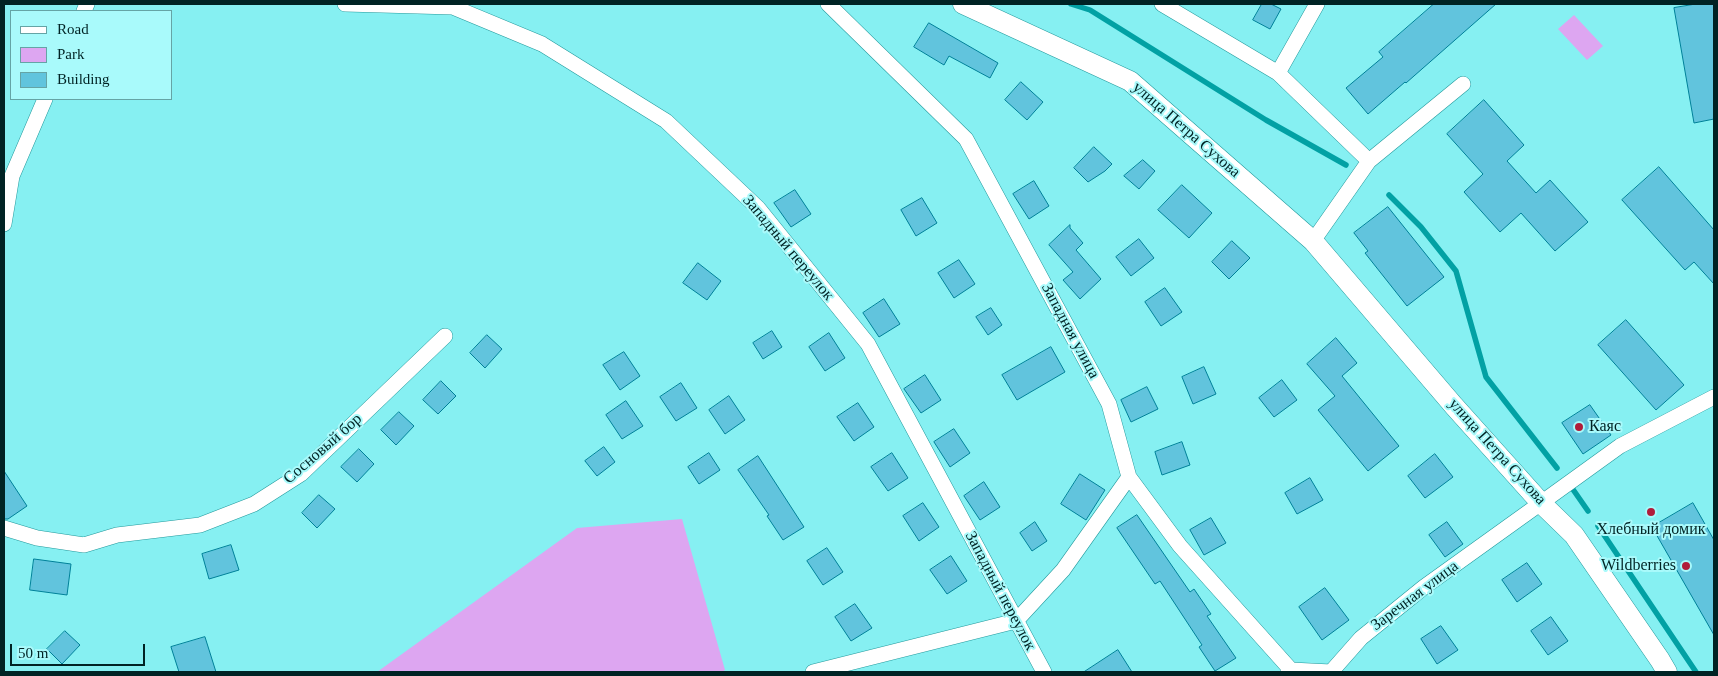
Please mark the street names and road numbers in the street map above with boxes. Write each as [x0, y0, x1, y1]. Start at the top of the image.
street label: улица Петра Сухова [1128, 78, 1244, 182]
street label: Западный переулок [738, 191, 838, 305]
street label: Западная улица [1037, 280, 1103, 382]
street label: улица Петра Сухова [1444, 395, 1550, 509]
street label: Сосновый бор [280, 410, 366, 488]
street label: Западный переулок [961, 528, 1039, 654]
street label: Заречная улица [1368, 557, 1462, 635]

